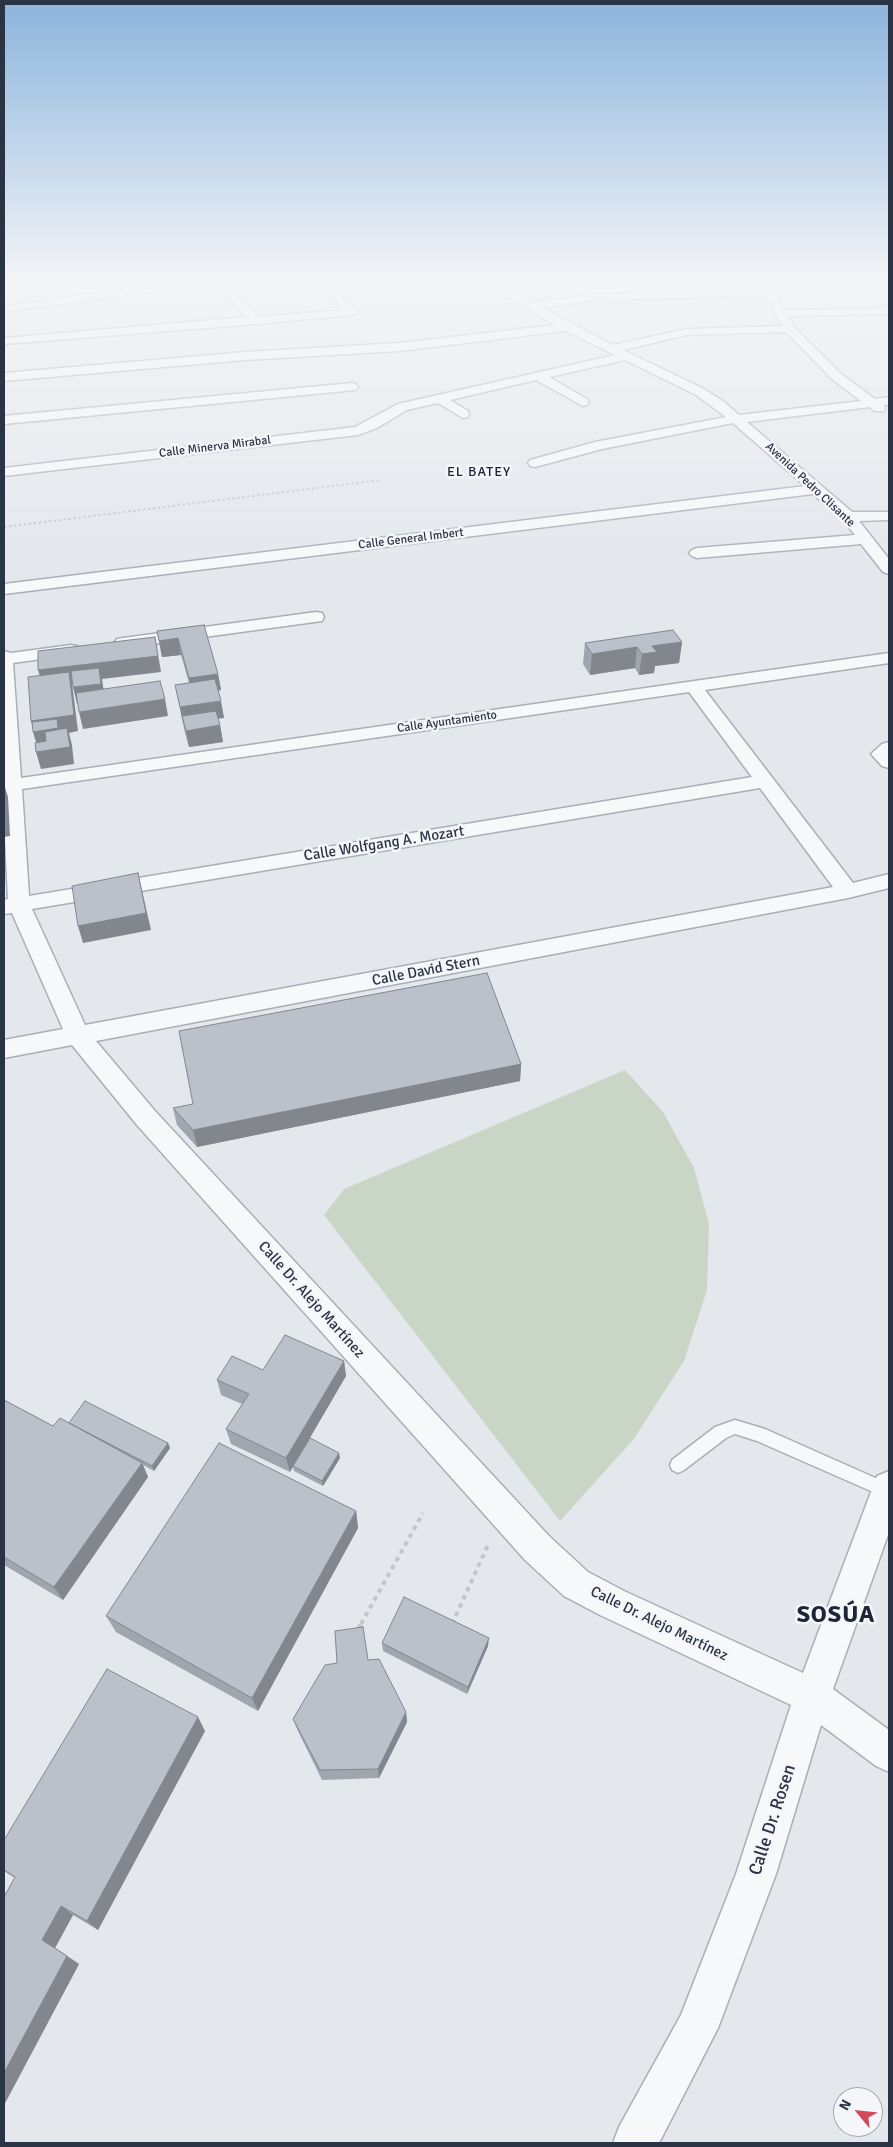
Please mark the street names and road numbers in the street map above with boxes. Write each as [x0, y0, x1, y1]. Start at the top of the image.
street label: Calle Minerva Mirabal [158, 433, 272, 461]
street label: Avenida Pedro Clisante [762, 440, 858, 530]
street label: Calle General Imbert [358, 525, 464, 553]
street label: Calle Ayuntamiento [396, 708, 498, 736]
street label: Calle Wolfgang A. Mozart [303, 822, 465, 866]
street label: Calle David Stern [371, 952, 481, 990]
street label: Calle Dr. Alejo Martínez [254, 1238, 368, 1362]
street label: Calle Dr. Alejo Martínez [587, 1583, 731, 1665]
street label: Calle Dr. Rosen [745, 1762, 801, 1878]

